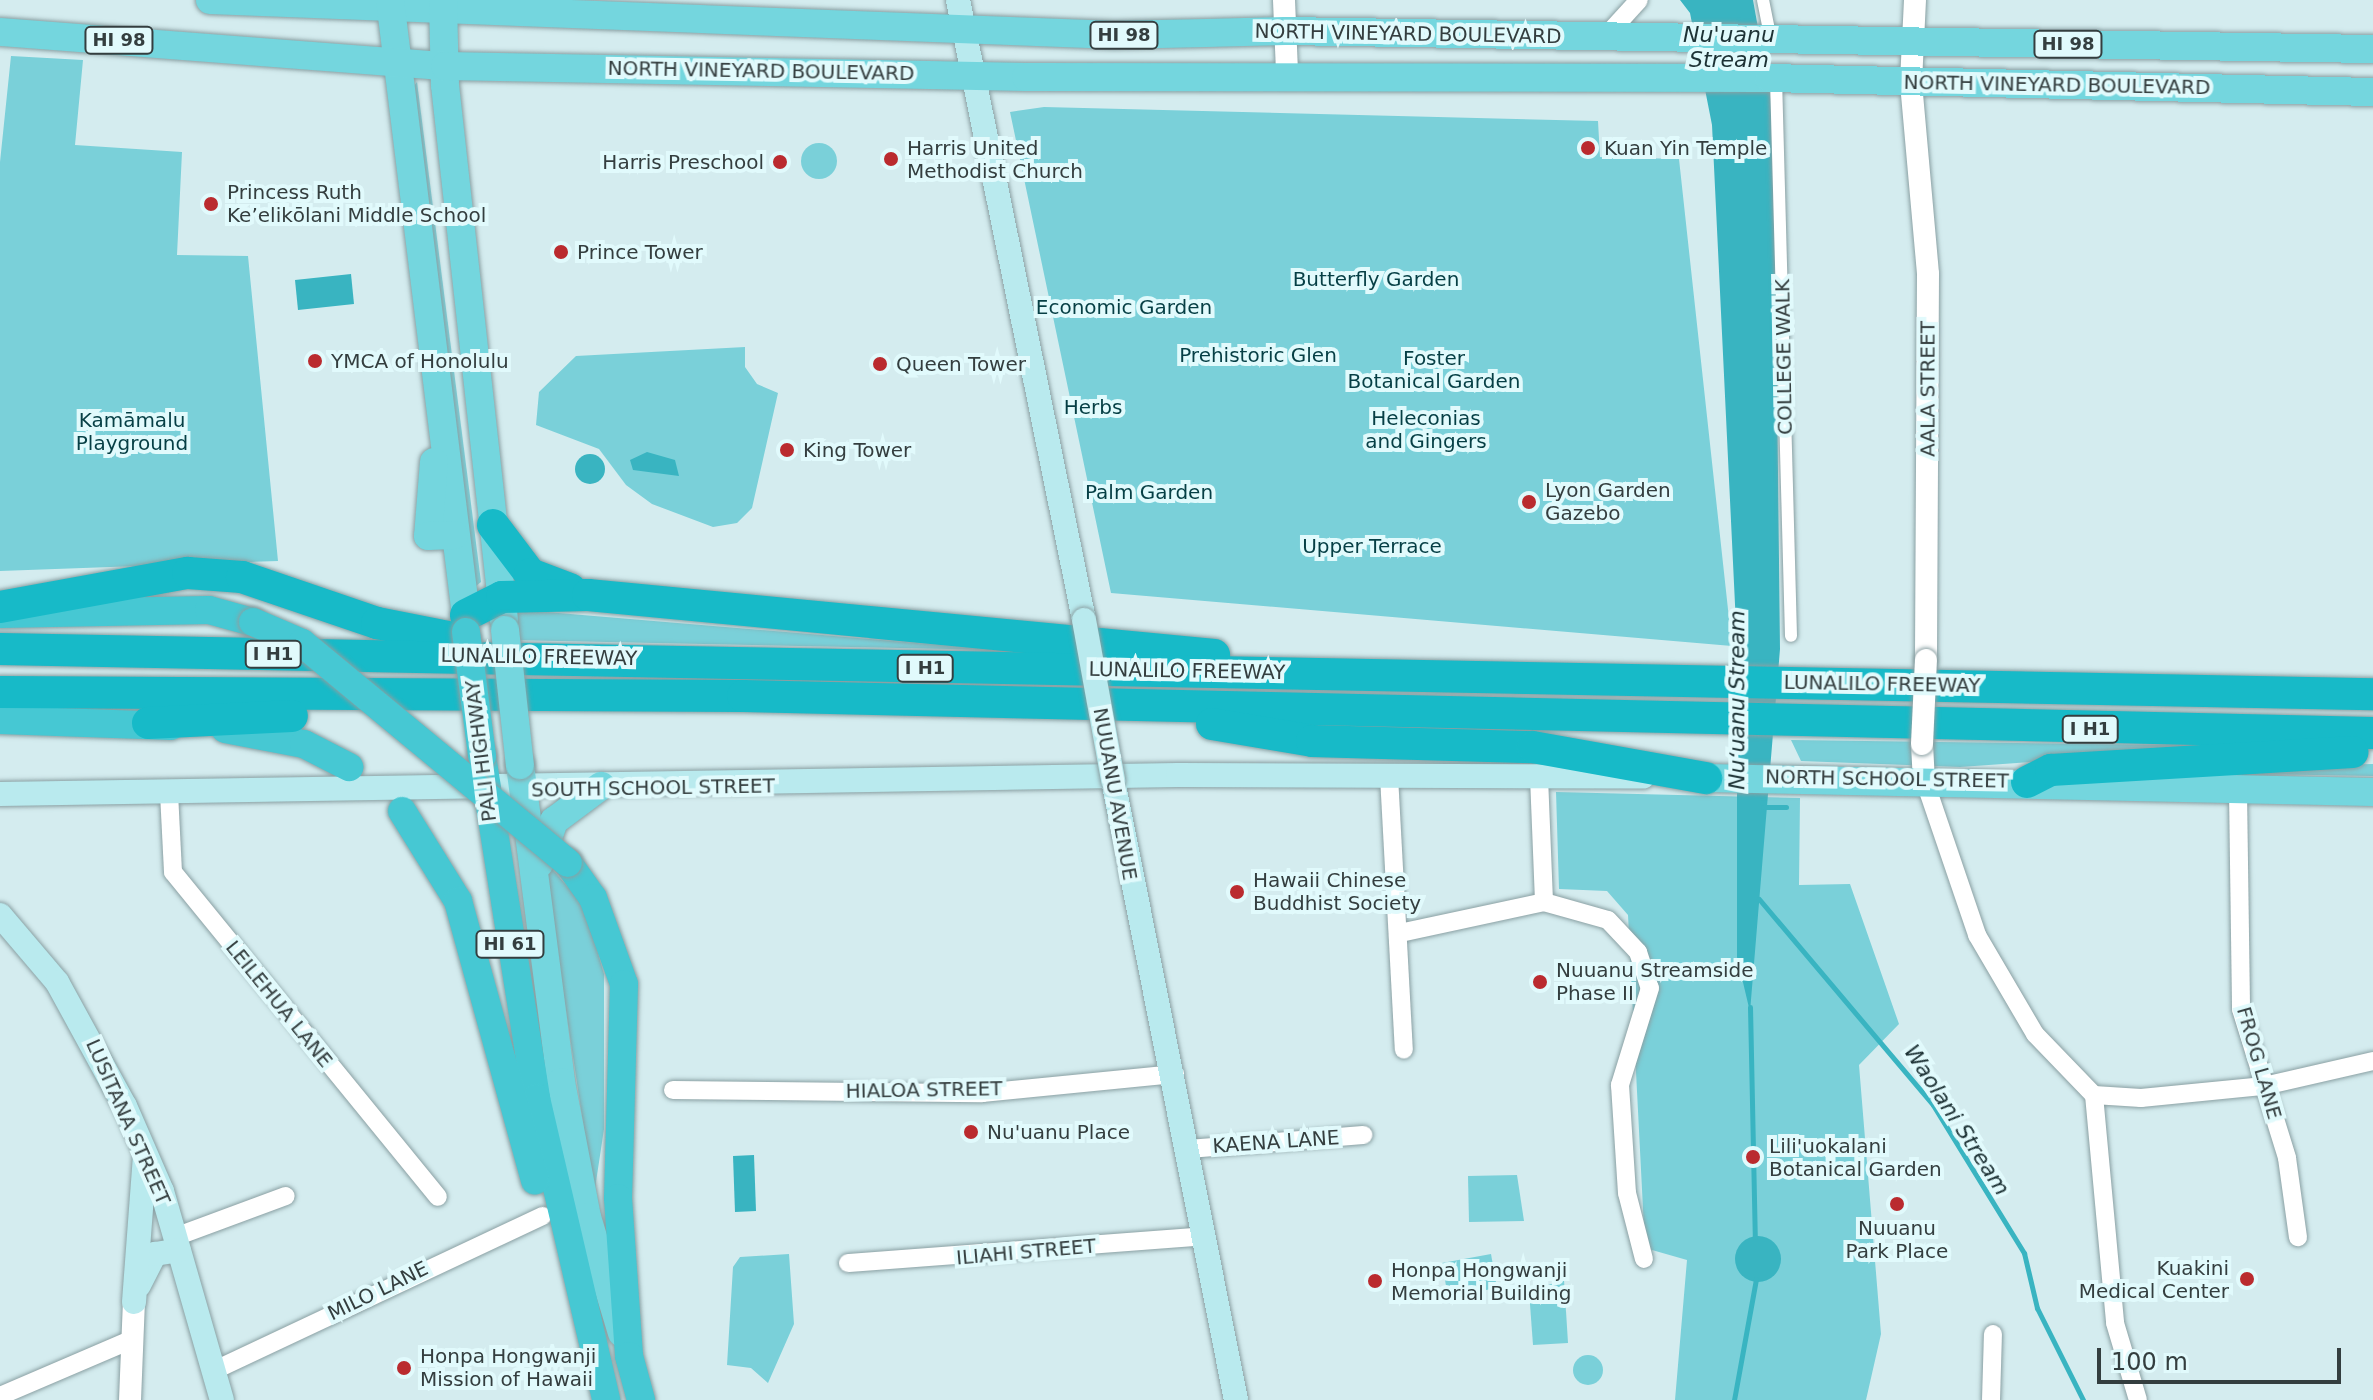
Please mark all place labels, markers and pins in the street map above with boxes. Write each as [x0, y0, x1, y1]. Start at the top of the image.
place label: Harris United Methodist Church [907, 136, 1083, 183]
place label: Kuan Yin Temple [1604, 136, 1767, 160]
marker: Kuan Yin Temple [1579, 139, 1597, 157]
place label: Harris Preschool [602, 150, 764, 174]
marker: Harris United Methodist Church [882, 150, 900, 168]
marker: Harris Preschool [771, 153, 789, 171]
place label: Princess Ruth Ke’elikōlani Middle School [227, 180, 486, 227]
marker: Princess Ruth Ke’elikōlani Middle School [202, 195, 220, 213]
place label: Prince Tower [577, 240, 703, 264]
marker: Prince Tower [552, 243, 570, 261]
place label: YMCA of Honolulu [331, 349, 509, 373]
marker: YMCA of Honolulu [306, 352, 324, 370]
place label: Queen Tower [896, 352, 1026, 376]
marker: Queen Tower [871, 355, 889, 373]
place label: King Tower [803, 438, 911, 462]
marker: King Tower [778, 441, 796, 459]
place label: Lyon Garden Gazebo [1545, 478, 1671, 525]
marker: Lyon Garden Gazebo [1520, 493, 1538, 511]
place label: Hawaii Chinese Buddhist Society [1253, 868, 1421, 915]
marker: Hawaii Chinese Buddhist Society [1228, 883, 1246, 901]
place label: Nuuanu Streamside Phase II [1556, 958, 1754, 1005]
marker: Nuuanu Streamside Phase II [1531, 973, 1549, 991]
place label: Nu'uanu Place [987, 1120, 1130, 1144]
marker: Nu'uanu Place [962, 1123, 980, 1141]
place label: Lili'uokalani Botanical Garden [1769, 1134, 1942, 1181]
marker: Lili'uokalani Botanical Garden [1744, 1148, 1762, 1166]
marker: Nuuanu Park Place [1888, 1195, 1906, 1213]
place label: Nuuanu Park Place [1846, 1216, 1948, 1263]
place label: Kuakini Medical Center [2079, 1256, 2229, 1303]
place label: Honpa Hongwanji Memorial Building [1391, 1258, 1571, 1305]
marker: Kuakini Medical Center [2236, 1268, 2258, 1290]
marker: Honpa Hongwanji Memorial Building [1366, 1272, 1384, 1290]
place label: Honpa Hongwanji Mission of Hawaii [420, 1344, 596, 1391]
marker: Honpa Hongwanji Mission of Hawaii [395, 1359, 413, 1377]

